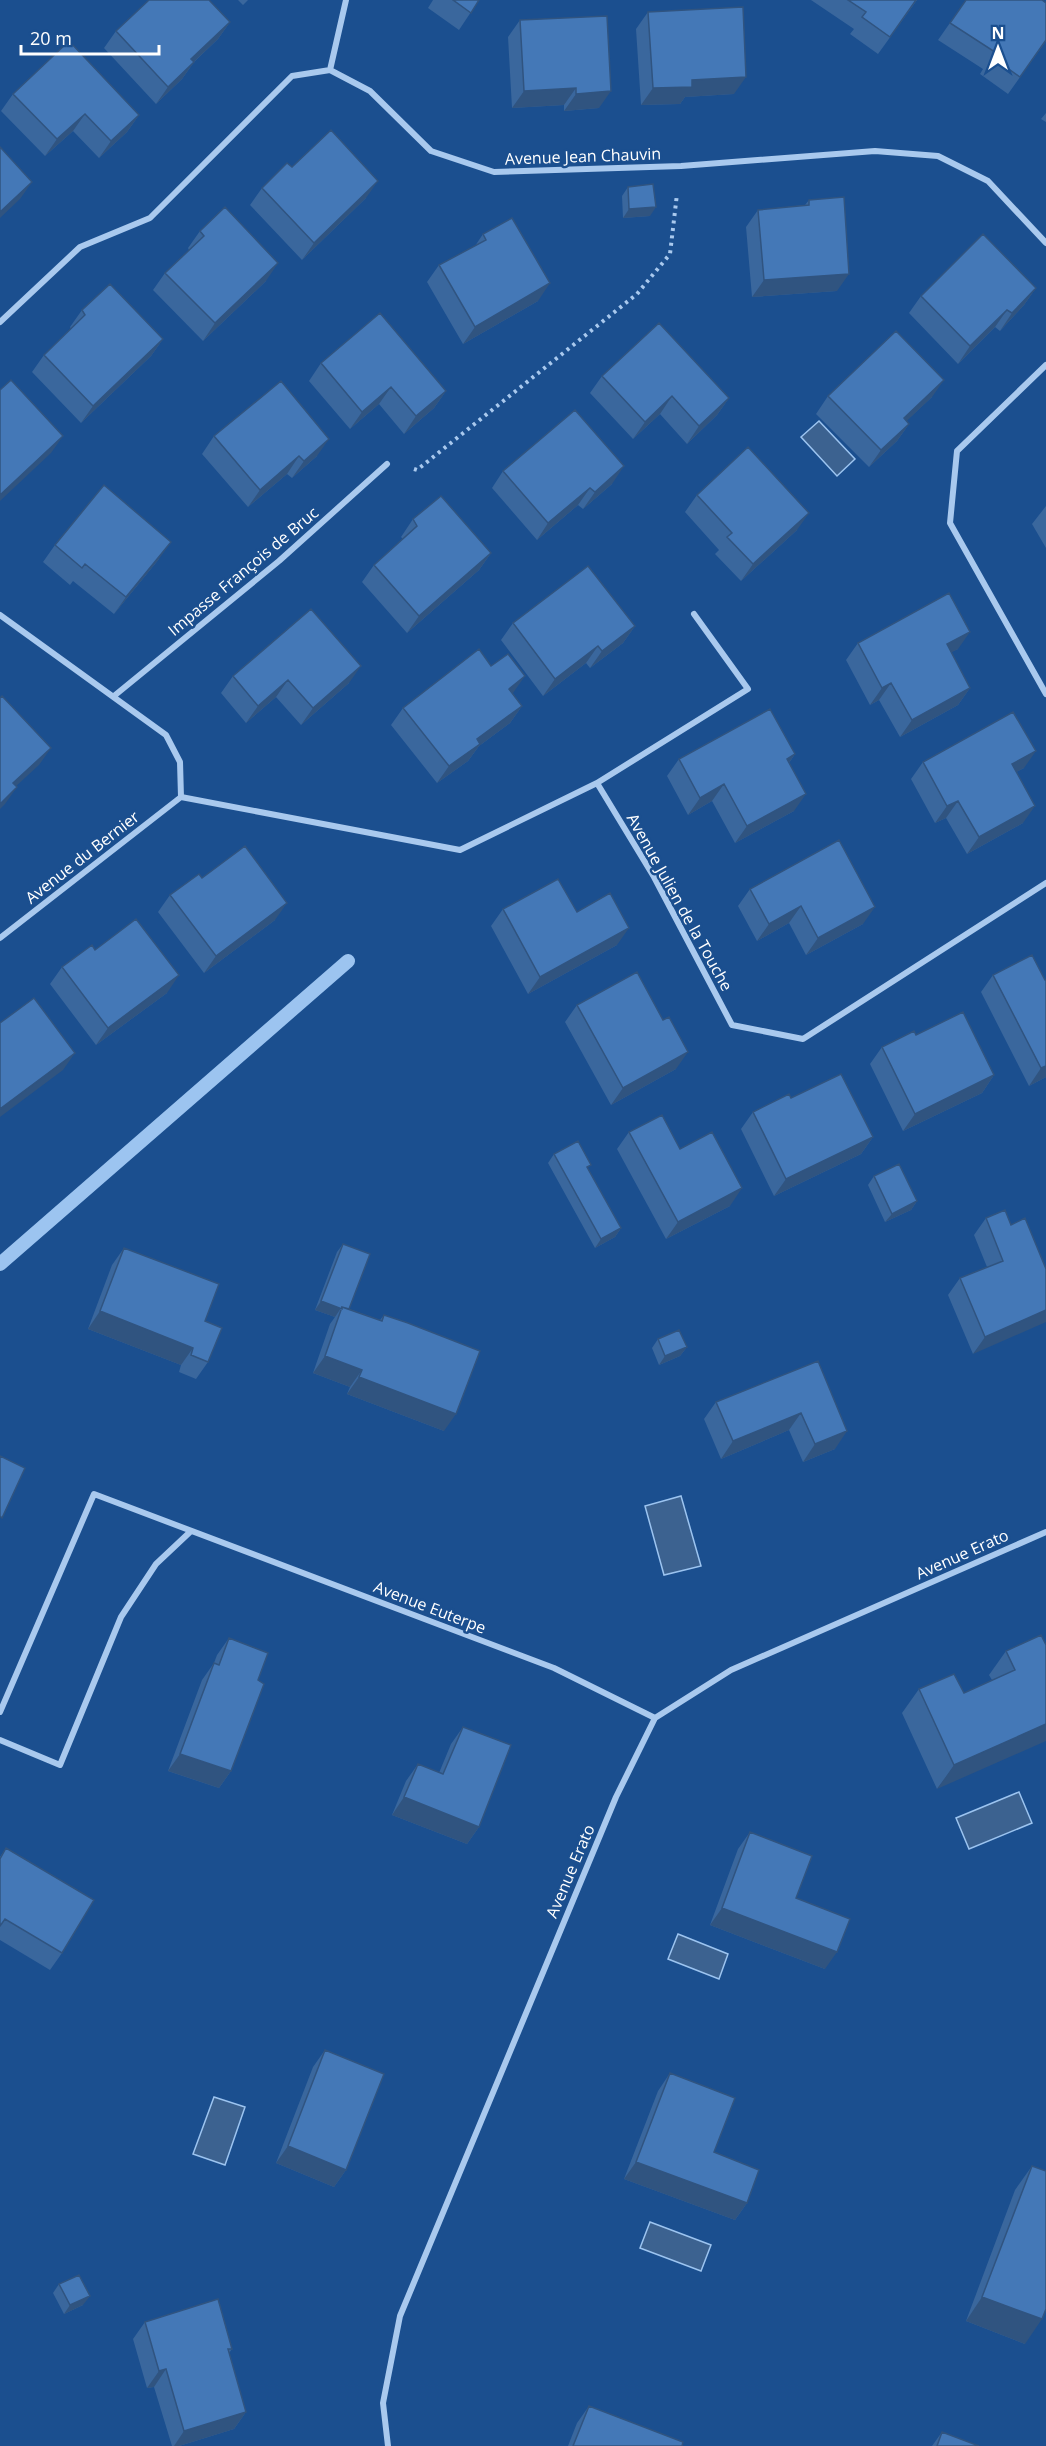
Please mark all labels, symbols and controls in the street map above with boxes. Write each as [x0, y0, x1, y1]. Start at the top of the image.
scale bar [21, 18, 159, 56]
north arrow [968, 18, 1028, 78]
text: N [991, 22, 1005, 44]
text: 20 m [30, 26, 72, 50]
street label: Avenue Jean Chauvin [504, 142, 662, 170]
street label: Impasse François de Bruc [163, 501, 323, 641]
street label: Avenue du Bernier [21, 805, 144, 908]
street label: Avenue Julien de la Touche [622, 809, 738, 995]
street label: Avenue Erato [912, 1524, 1012, 1584]
street label: Avenue Euterpe [371, 1575, 489, 1639]
street label: Avenue Erato [540, 1821, 600, 1921]

